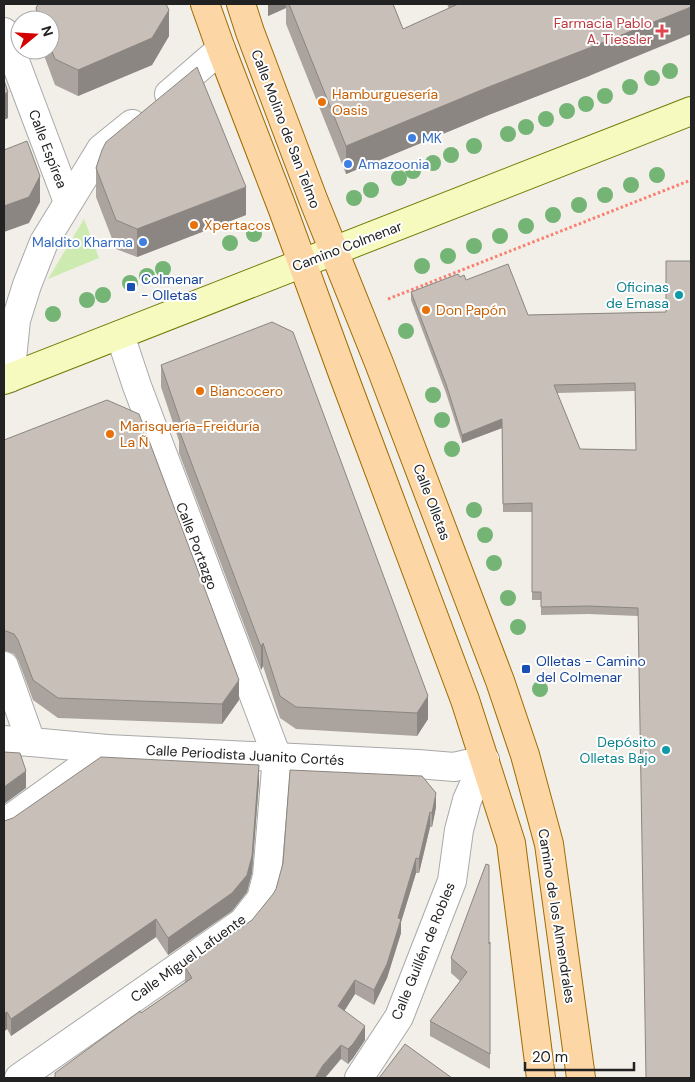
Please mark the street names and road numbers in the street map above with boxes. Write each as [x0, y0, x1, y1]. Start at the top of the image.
street label: Calle Molino de San Telmo [247, 47, 325, 211]
street label: Calle Espírea [25, 107, 71, 191]
street label: Camino Colmenar [289, 217, 405, 275]
street label: Calle Olletas [409, 461, 455, 543]
street label: Calle Portazgo [172, 500, 222, 592]
street label: Calle Periodista Juanito Cortés [145, 741, 345, 769]
street label: Camino de los Almendrales [534, 827, 580, 1005]
street label: Calle Guillén de Robles [387, 879, 459, 1023]
street label: Calle Miguel Lafuente [127, 910, 249, 1006]

